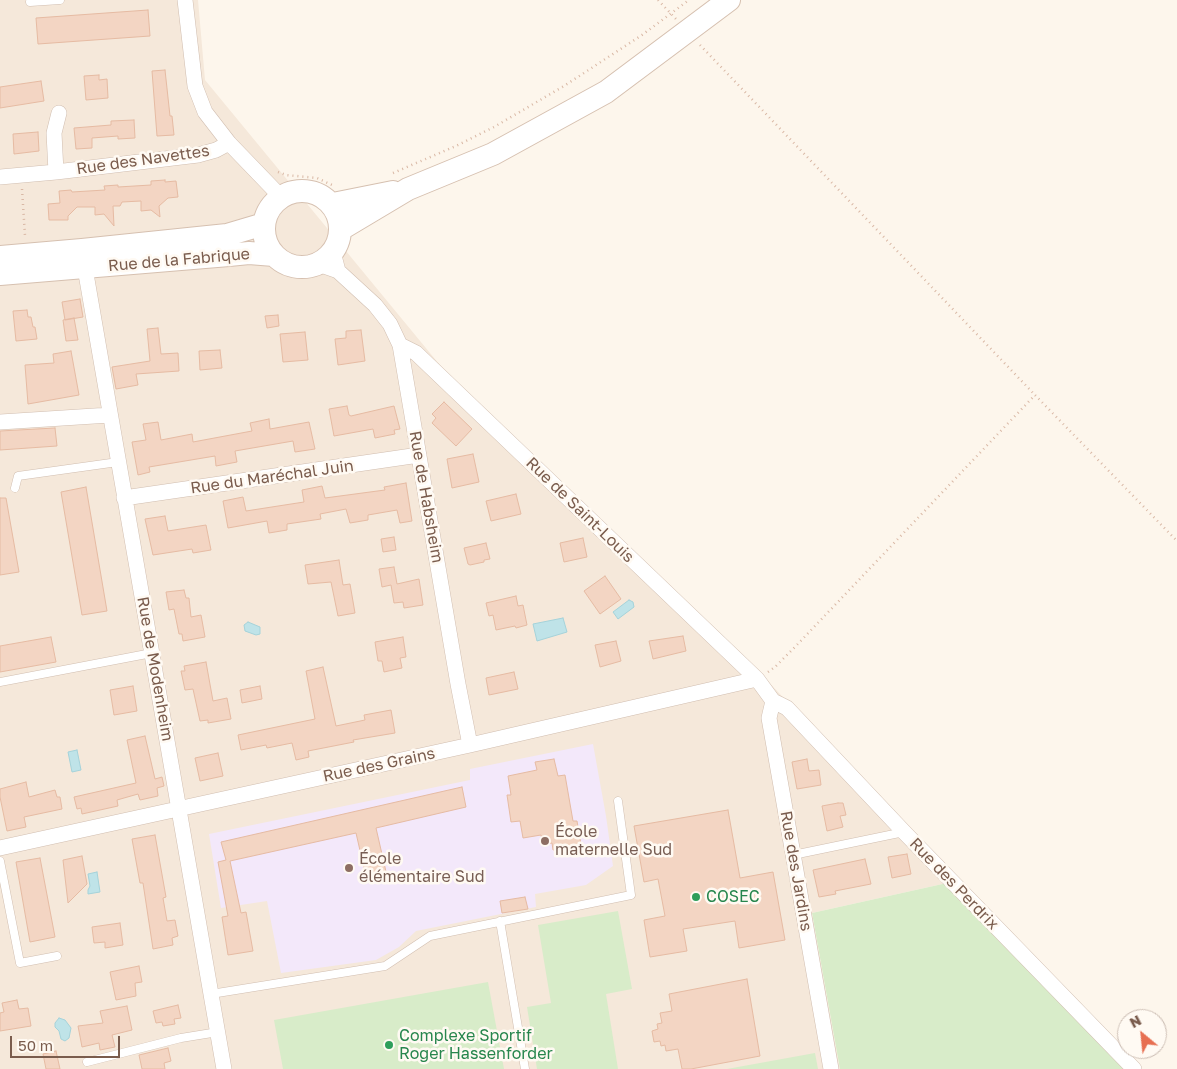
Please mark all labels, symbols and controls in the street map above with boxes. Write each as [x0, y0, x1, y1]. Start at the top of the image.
street label: Rue des Navettes [75, 141, 211, 179]
street label: Rue de la Fabrique [107, 244, 251, 276]
street label: Rue de Habsheim [405, 429, 447, 565]
street label: Rue de Saint-Louis [522, 453, 638, 567]
street label: Rue du Maréchal Juin [189, 456, 355, 498]
street label: Rue de Modenheim [133, 595, 177, 743]
street label: Rue des Grains [321, 744, 437, 786]
street label: Rue des Jardins [776, 809, 816, 933]
place label: École maternelle Sud [555, 822, 672, 860]
street label: Rue des Perdrix [905, 834, 1003, 934]
marker: École maternelle Sud [539, 835, 551, 847]
place label: École élémentaire Sud [359, 849, 484, 887]
marker: École élémentaire Sud [343, 862, 355, 874]
place label: COSEC [706, 887, 760, 907]
marker: COSEC [690, 891, 702, 903]
north arrow [1117, 1009, 1167, 1059]
text: N [1126, 1011, 1144, 1031]
scale bar [12, 1026, 122, 1058]
place label: Complexe Sportif Roger Hassenforder [399, 1026, 553, 1064]
text: 50 m [18, 1036, 53, 1054]
marker: Complexe Sportif Roger Hassenforder [383, 1039, 395, 1051]

